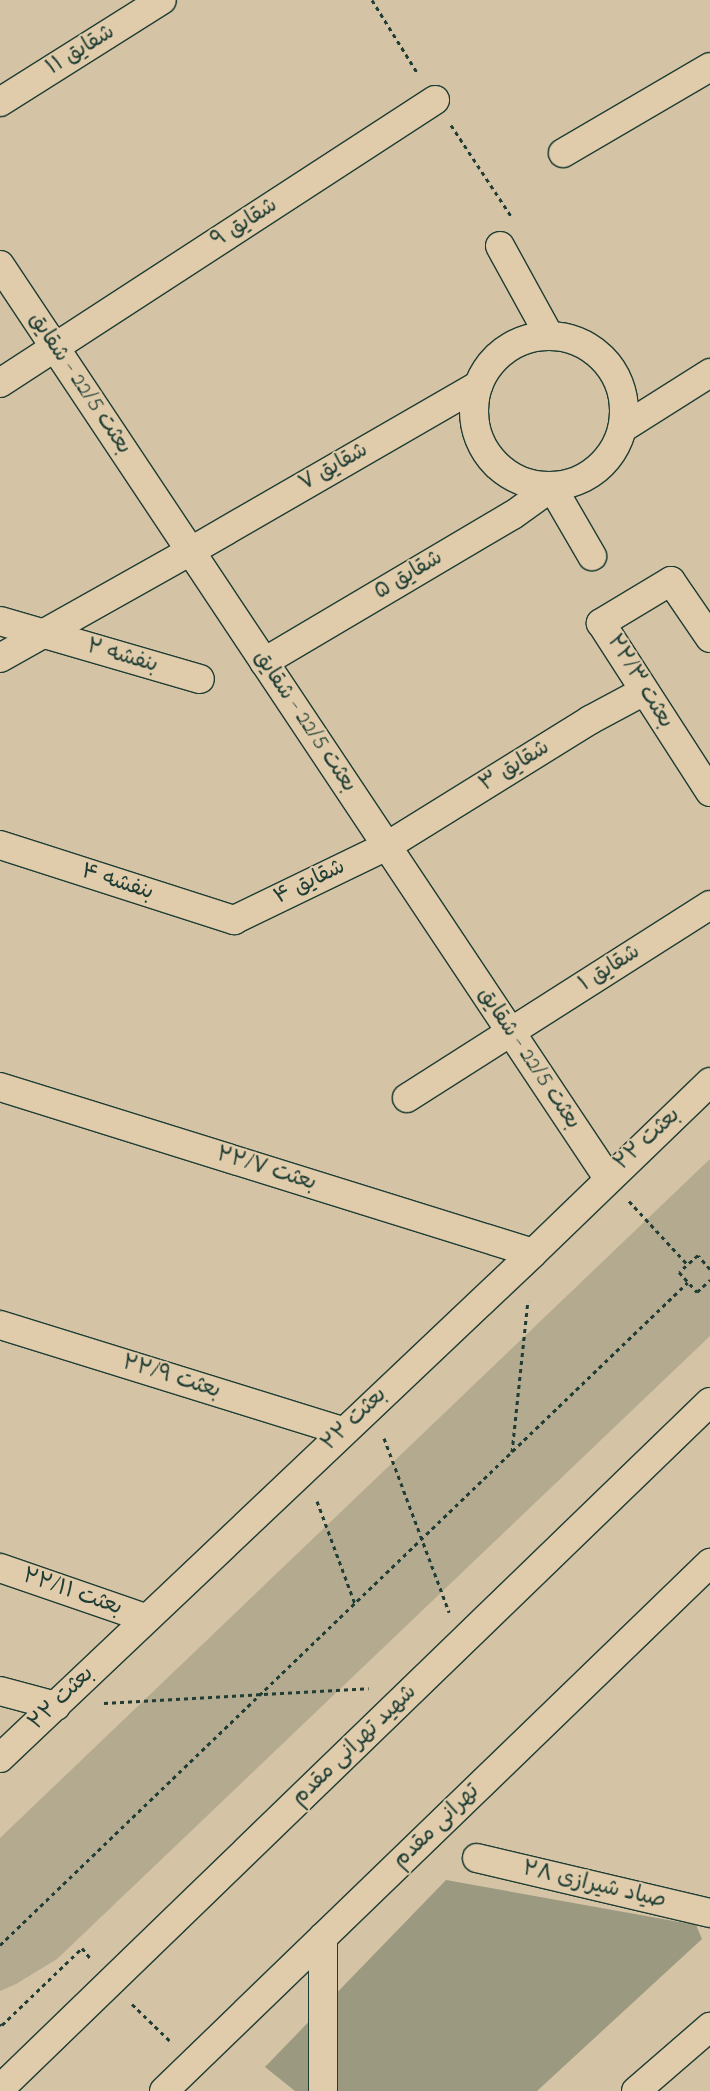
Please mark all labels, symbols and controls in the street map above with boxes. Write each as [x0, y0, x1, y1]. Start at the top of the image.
street label: شقایق ۱۱ [42, 20, 120, 82]
street label: شقایق ۹ [207, 193, 283, 255]
street label: بعثت 22/5 - شقایق [22, 308, 136, 460]
street label: شقایق ۷ [295, 438, 373, 498]
street label: شقایق ۵ [370, 545, 448, 607]
street label: بعثت ۲۲/۳ [600, 630, 678, 734]
street label: بنفشه ۲ [83, 634, 161, 680]
street label: بعثت 22/5 - شقایق [247, 646, 361, 798]
street label: شقایق ۳ [475, 735, 555, 799]
street label: شقایق ۴ [270, 854, 350, 912]
street label: بنفشه ۴ [78, 859, 156, 907]
street label: شقایق ۱ [574, 940, 646, 998]
street label: بعثت 22/5 - شقایق [471, 983, 585, 1135]
street label: بعثت ۲۲ [609, 1103, 687, 1177]
street label: بعثت ۲۲/۷ [213, 1142, 319, 1198]
street label: بعثت ۲۲/۹ [119, 1351, 223, 1405]
street label: بعثت ۲۲ [317, 1382, 393, 1458]
street label: بعثت ۲۲/۱۱ [19, 1564, 125, 1622]
street label: بعثت ۲۲ [24, 1661, 100, 1737]
street label: شهید تهرانی مقدم [287, 1680, 423, 1812]
street label: تهرانی مقدم [388, 1779, 486, 1875]
street label: صیاد شیرازی ۲۸ [520, 1857, 668, 1915]

